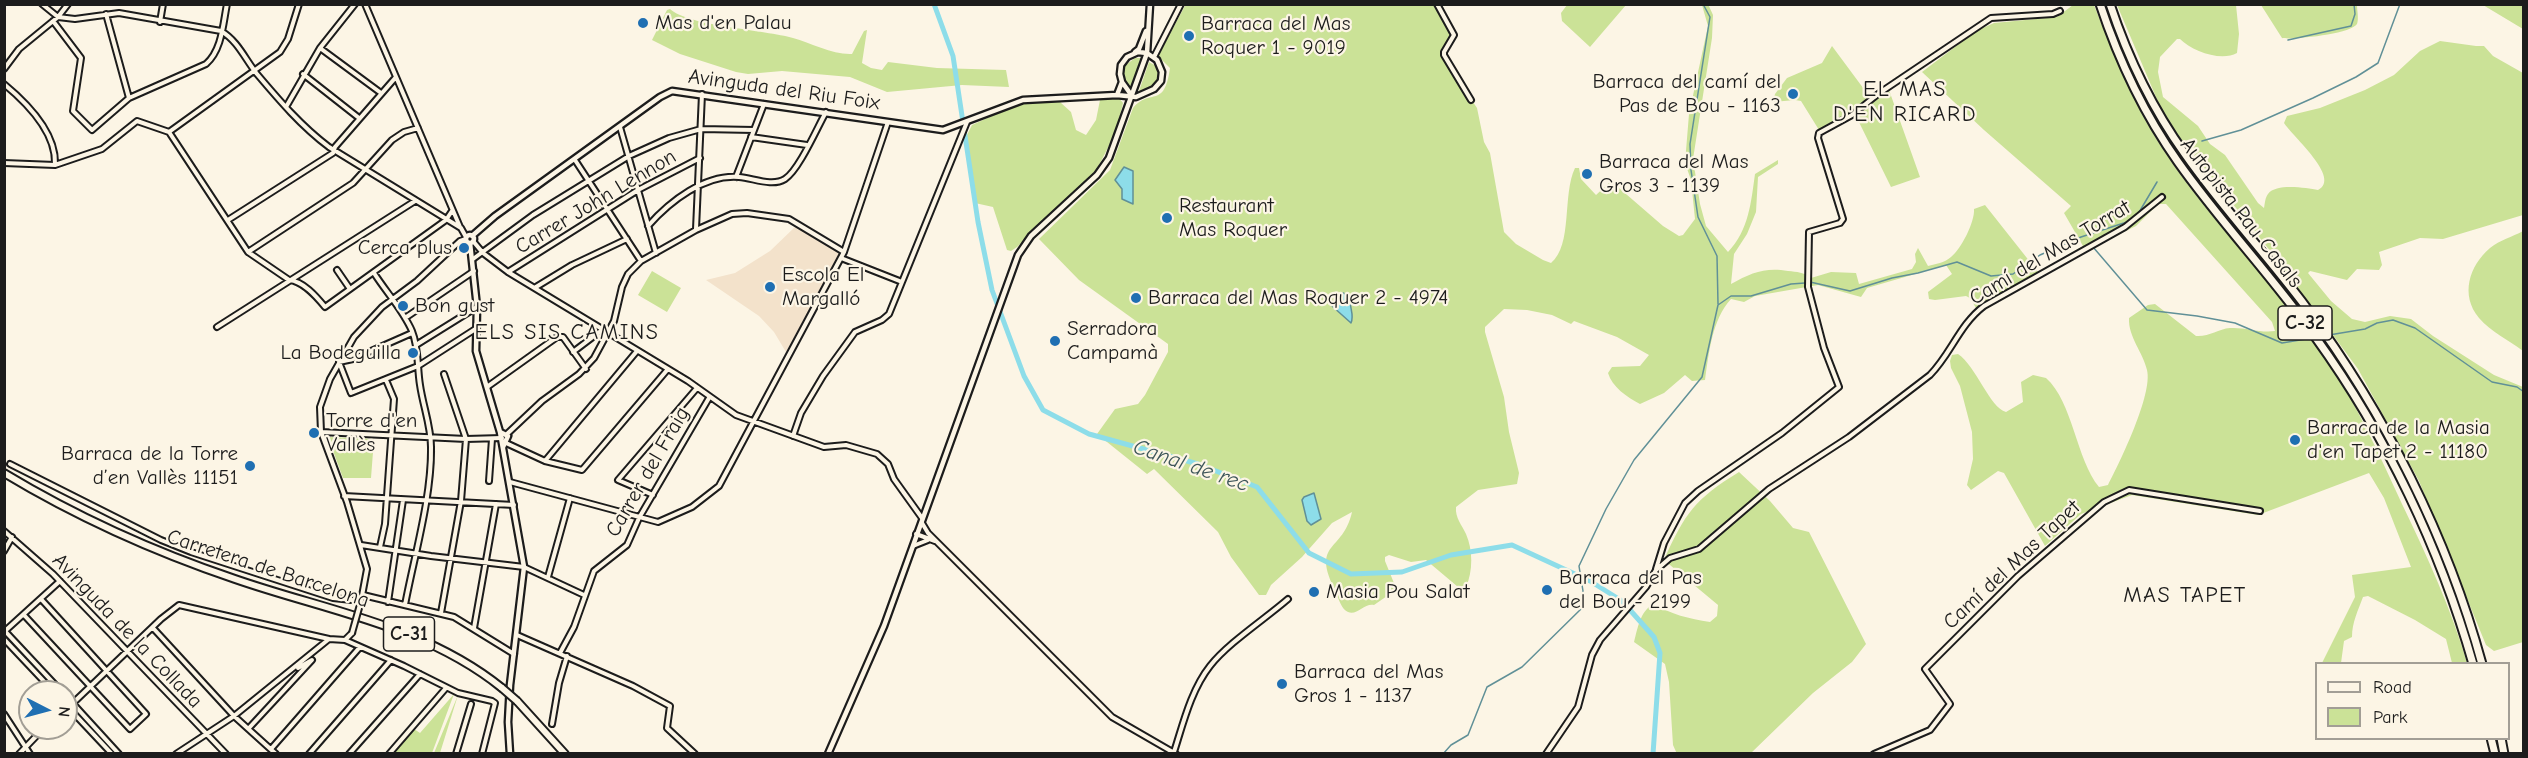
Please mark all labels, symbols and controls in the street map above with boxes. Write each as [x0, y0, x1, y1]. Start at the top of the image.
place label: Mas d'en Palau [655, 10, 791, 36]
place label: Barraca del Mas Roquer 1 - 9019 [1201, 11, 1350, 61]
marker: Mas d'en Palau [636, 16, 650, 30]
marker: Barraca del Mas Roquer 1 - 9019 [1182, 29, 1196, 43]
street label: Avinguda del Riu Foix [687, 64, 881, 116]
place label: Barraca del camí del Pas de Bou - 1163 [1592, 69, 1781, 119]
district label: EL MAS D'EN RICARD [1833, 77, 1977, 128]
marker: Barraca del camí del Pas de Bou - 1163 [1786, 87, 1800, 101]
street label: Autopista Pau Casals [2175, 133, 2307, 293]
street label: Carrer John Lennon [511, 144, 681, 260]
place label: Barraca del Mas Gros 3 - 1139 [1599, 149, 1748, 199]
marker: Barraca del Mas Gros 3 - 1139 [1580, 167, 1594, 181]
place label: Restaurant Mas Roquer [1179, 193, 1287, 243]
street label: Camí del Mas Torrat [1965, 195, 2135, 311]
marker: Restaurant Mas Roquer [1160, 211, 1174, 225]
place label: Cerca plus [358, 235, 452, 261]
marker: Cerca plus [457, 241, 471, 255]
place label: Escola El Margalló [782, 262, 864, 312]
marker: Escola El Margalló [763, 280, 777, 294]
place label: Barraca del Mas Roquer 2 - 4974 [1148, 285, 1448, 311]
marker: Barraca del Mas Roquer 2 - 4974 [1129, 291, 1143, 305]
place label: Bon gust [415, 293, 494, 319]
marker: Bon gust [396, 299, 410, 313]
road number: C-32 [2278, 306, 2332, 340]
place label: Serradora Campamà [1067, 316, 1158, 366]
district label: ELS SIS CAMINS [475, 320, 659, 346]
marker: Serradora Campamà [1048, 334, 1062, 348]
place label: La Bodeguilla [281, 340, 401, 366]
marker: La Bodeguilla [406, 346, 420, 360]
street label: Carrer del Fraig [601, 403, 695, 541]
place label: Torre d'en Vallès [326, 408, 417, 458]
place label: Barraca de la Masia d'en Tapet 2 - 11180 [2307, 415, 2490, 465]
marker: Torre d'en Vallès [307, 426, 321, 440]
marker: Barraca de la Masia d'en Tapet 2 - 11180 [2288, 433, 2302, 447]
water label: Canal de rec [1130, 434, 1252, 498]
place label: Barraca de la Torre d’en Vallès 11151 [61, 441, 238, 491]
marker: Barraca de la Torre d’en Vallès 11151 [243, 459, 257, 473]
street label: Camí del Mas Tapet [1938, 495, 2086, 635]
street label: Carretera de Barcelona [164, 524, 372, 614]
street label: Avinguda de la Collada [47, 548, 207, 714]
place label: Barraca del Pas del Bou - 2199 [1559, 565, 1702, 615]
place label: Masia Pou Salat [1326, 579, 1469, 605]
marker: Barraca del Pas del Bou - 2199 [1540, 583, 1554, 597]
district label: MAS TAPET [2123, 583, 2247, 609]
marker: Masia Pou Salat [1307, 585, 1321, 599]
road number: C-31 [384, 617, 434, 651]
place label: Barraca del Mas Gros 1 - 1137 [1294, 659, 1443, 709]
legend [2315, 662, 2510, 740]
marker: Barraca del Mas Gros 1 - 1137 [1275, 677, 1289, 691]
text: Road [2373, 677, 2412, 698]
north arrow [18, 680, 78, 740]
text: N [54, 706, 73, 718]
text: Park [2373, 707, 2407, 728]

